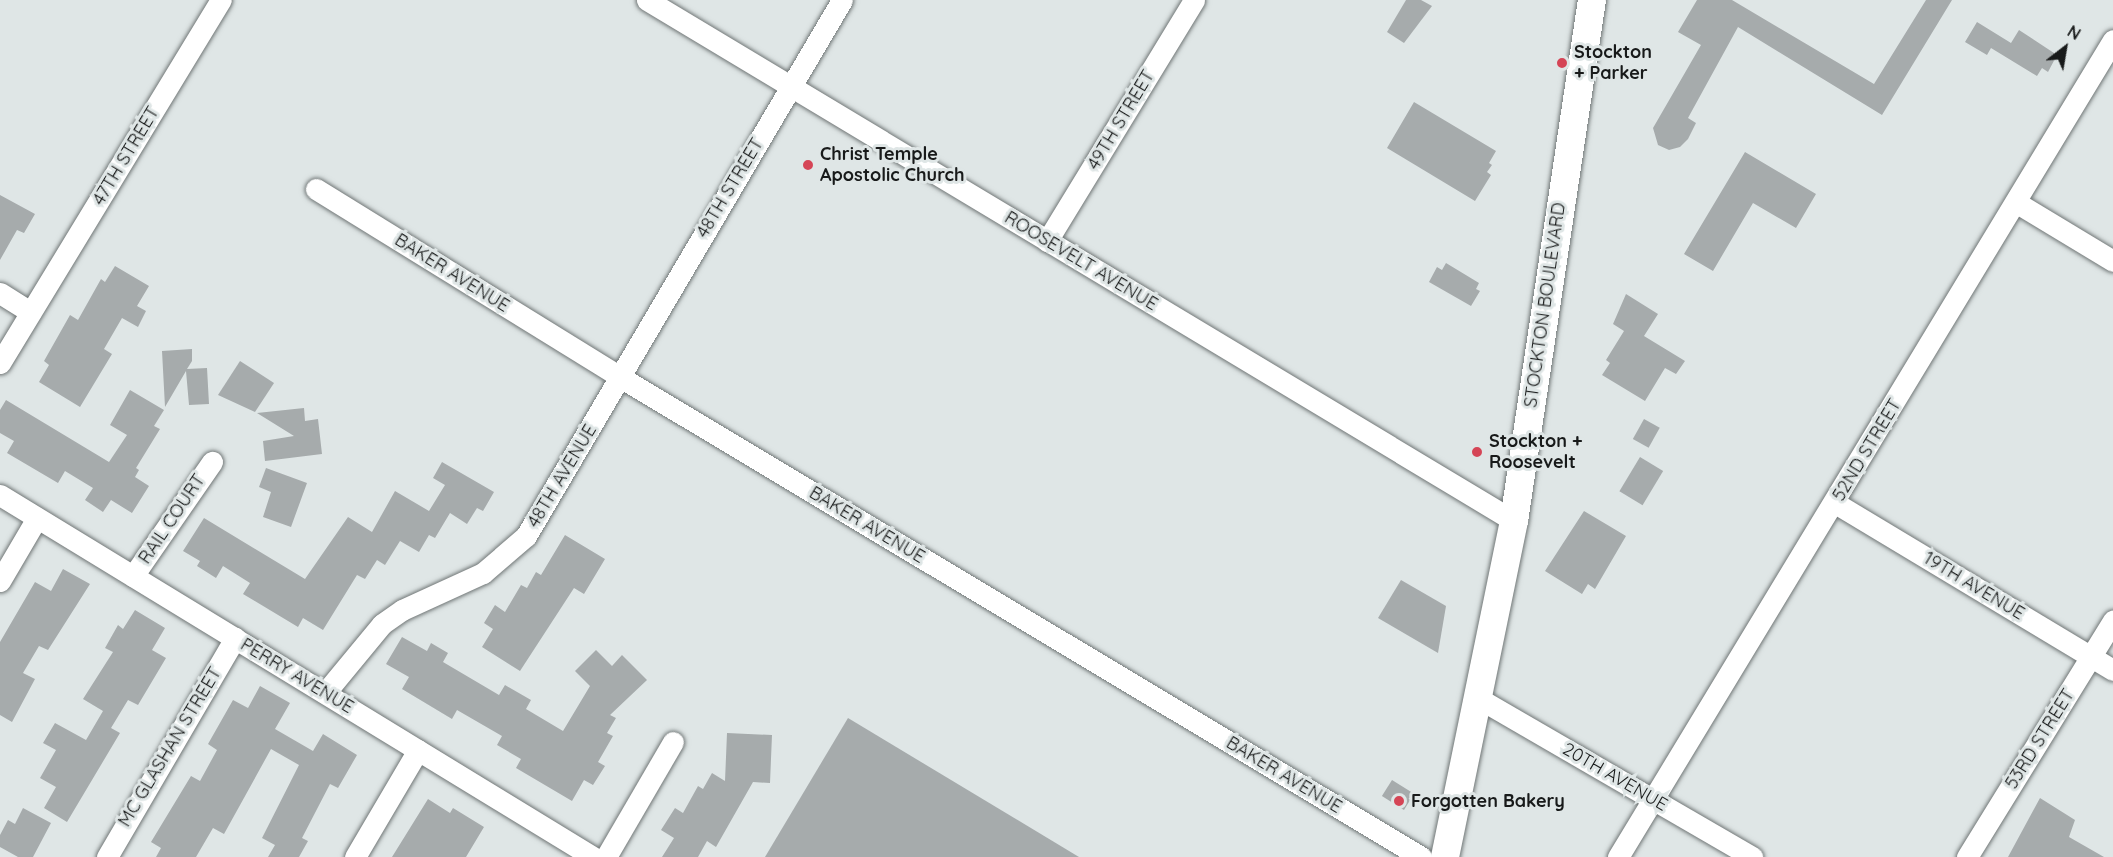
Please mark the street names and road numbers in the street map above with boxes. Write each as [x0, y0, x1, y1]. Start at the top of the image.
street label: 49TH STREET [1083, 66, 1159, 174]
street label: 47TH STREET [88, 103, 164, 209]
street label: 48TH STREET [692, 134, 768, 242]
street label: STOCKTON BOULEVARD [1520, 201, 1570, 409]
street label: ROOSEVELT AVENUE [1001, 207, 1161, 315]
street label: BAKER AVENUE [391, 229, 513, 317]
street label: 52ND STREET [1828, 395, 1906, 505]
street label: 48TH AVENUE [523, 421, 601, 531]
street label: RAIL COURT [134, 470, 210, 568]
street label: BAKER AVENUE [805, 482, 929, 568]
street label: 19TH AVENUE [1920, 547, 2028, 625]
street label: PERRY AVENUE [237, 634, 357, 718]
street label: MC GLASHAN STREET [114, 663, 226, 831]
street label: 53RD STREET [2001, 685, 2079, 793]
street label: BAKER AVENUE [1222, 732, 1346, 818]
street label: 20TH AVENUE [1559, 738, 1671, 816]

